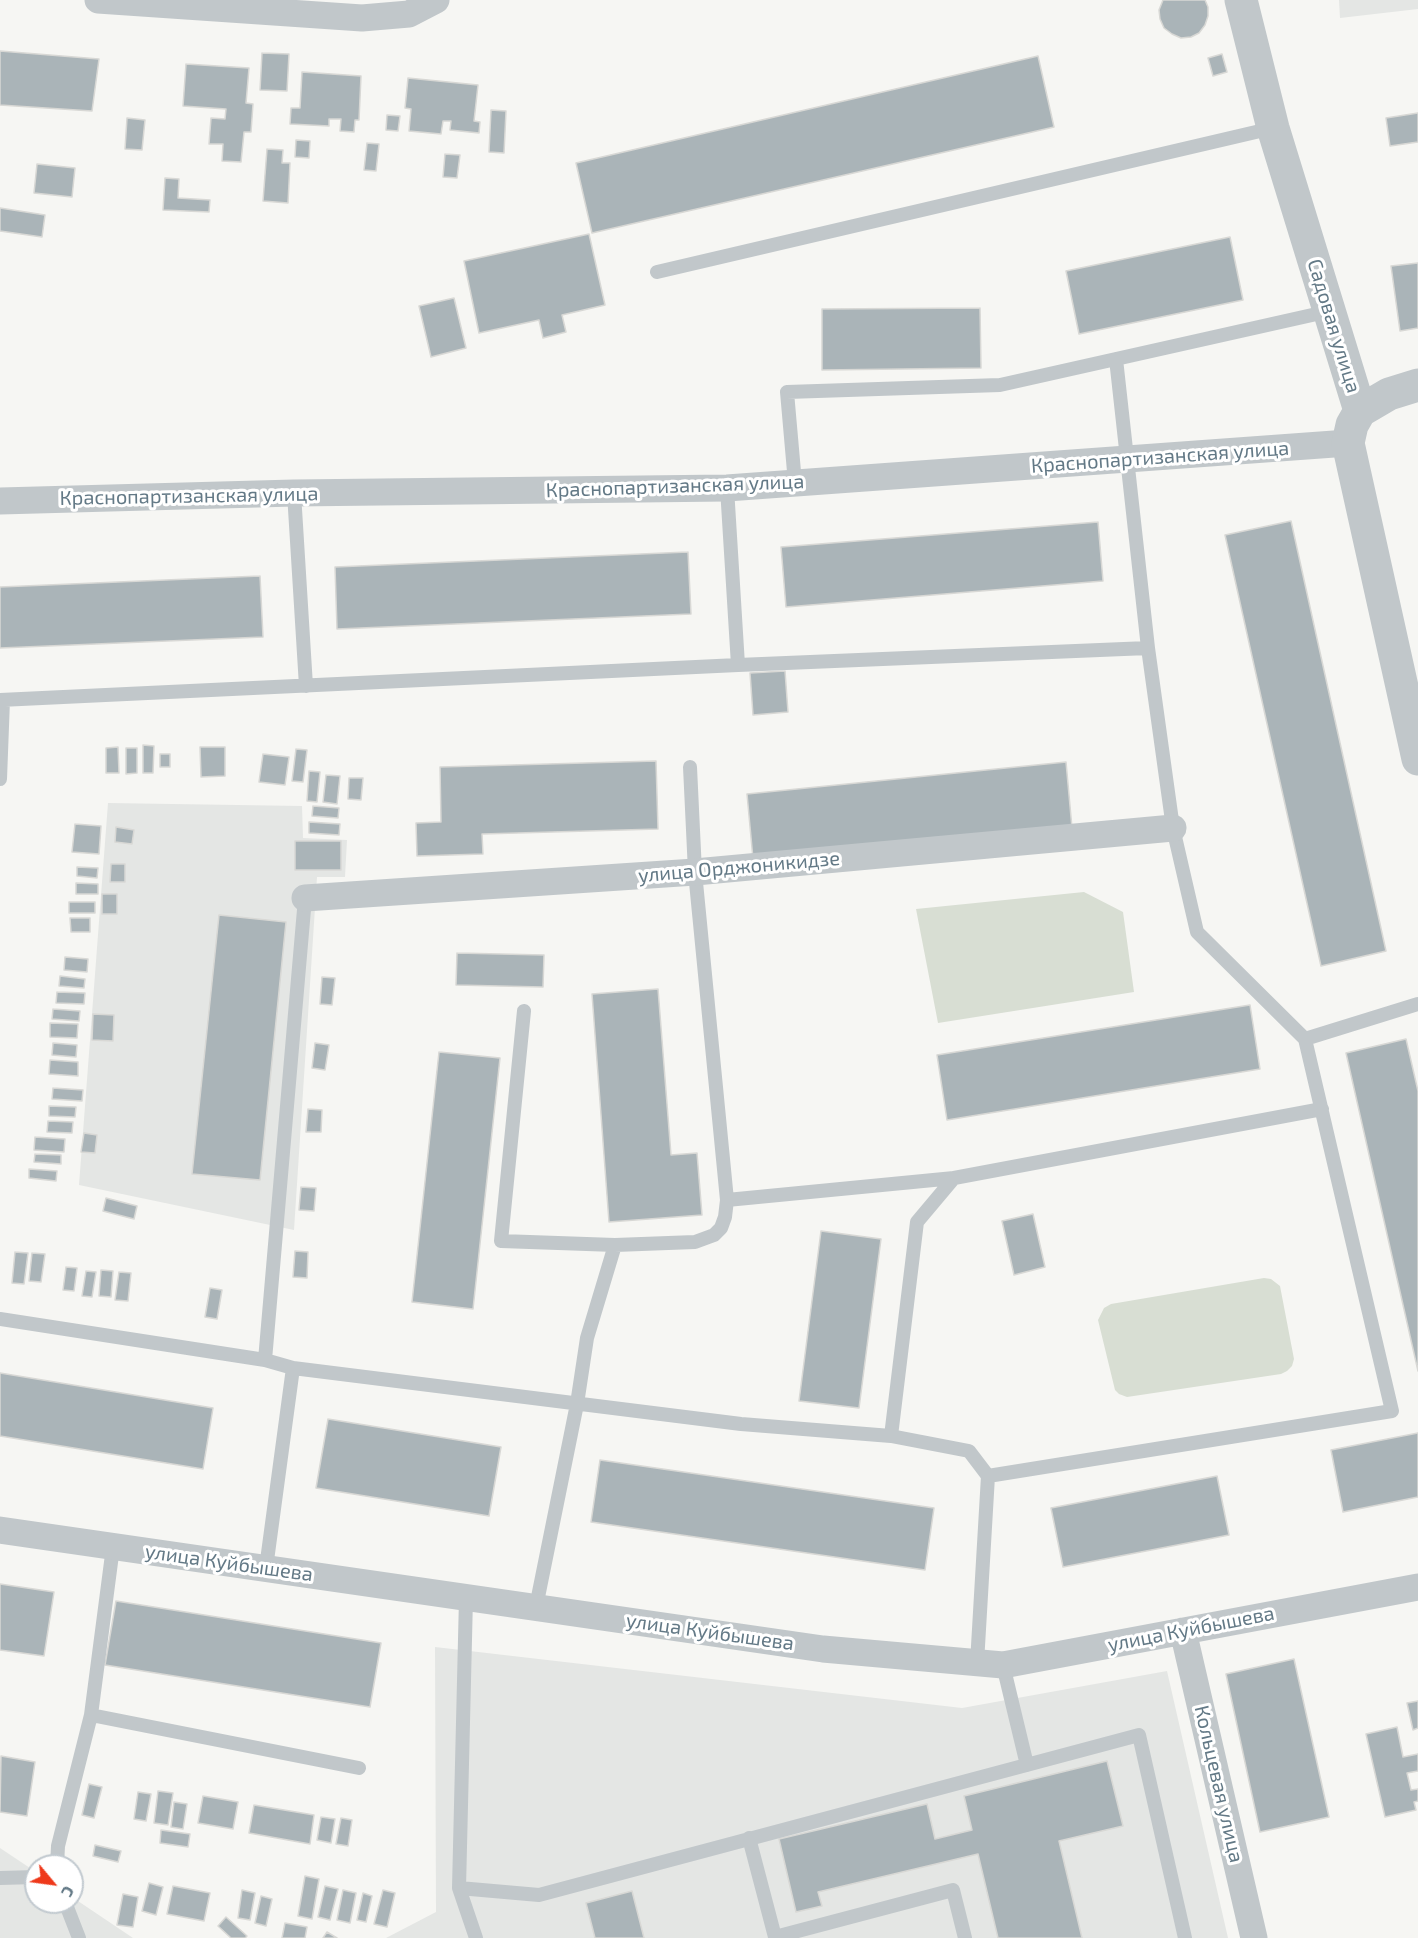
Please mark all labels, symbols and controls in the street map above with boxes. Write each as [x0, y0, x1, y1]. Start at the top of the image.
street label: Садовая улица [1302, 256, 1366, 396]
street label: Краснопартизанская улица [1030, 436, 1290, 478]
street label: Краснопартизанская улица [545, 469, 805, 503]
street label: Краснопартизанская улица [59, 482, 319, 510]
street label: улица Орджоникидзе [637, 846, 841, 888]
street label: улица Куйбышева [143, 1539, 315, 1587]
street label: улица Куйбышева [1106, 1601, 1276, 1657]
street label: улица Куйбышева [624, 1608, 796, 1656]
street label: Кольцевая улица [1189, 1703, 1249, 1865]
north arrow [24, 1854, 84, 1914]
text: С [58, 1883, 79, 1901]

